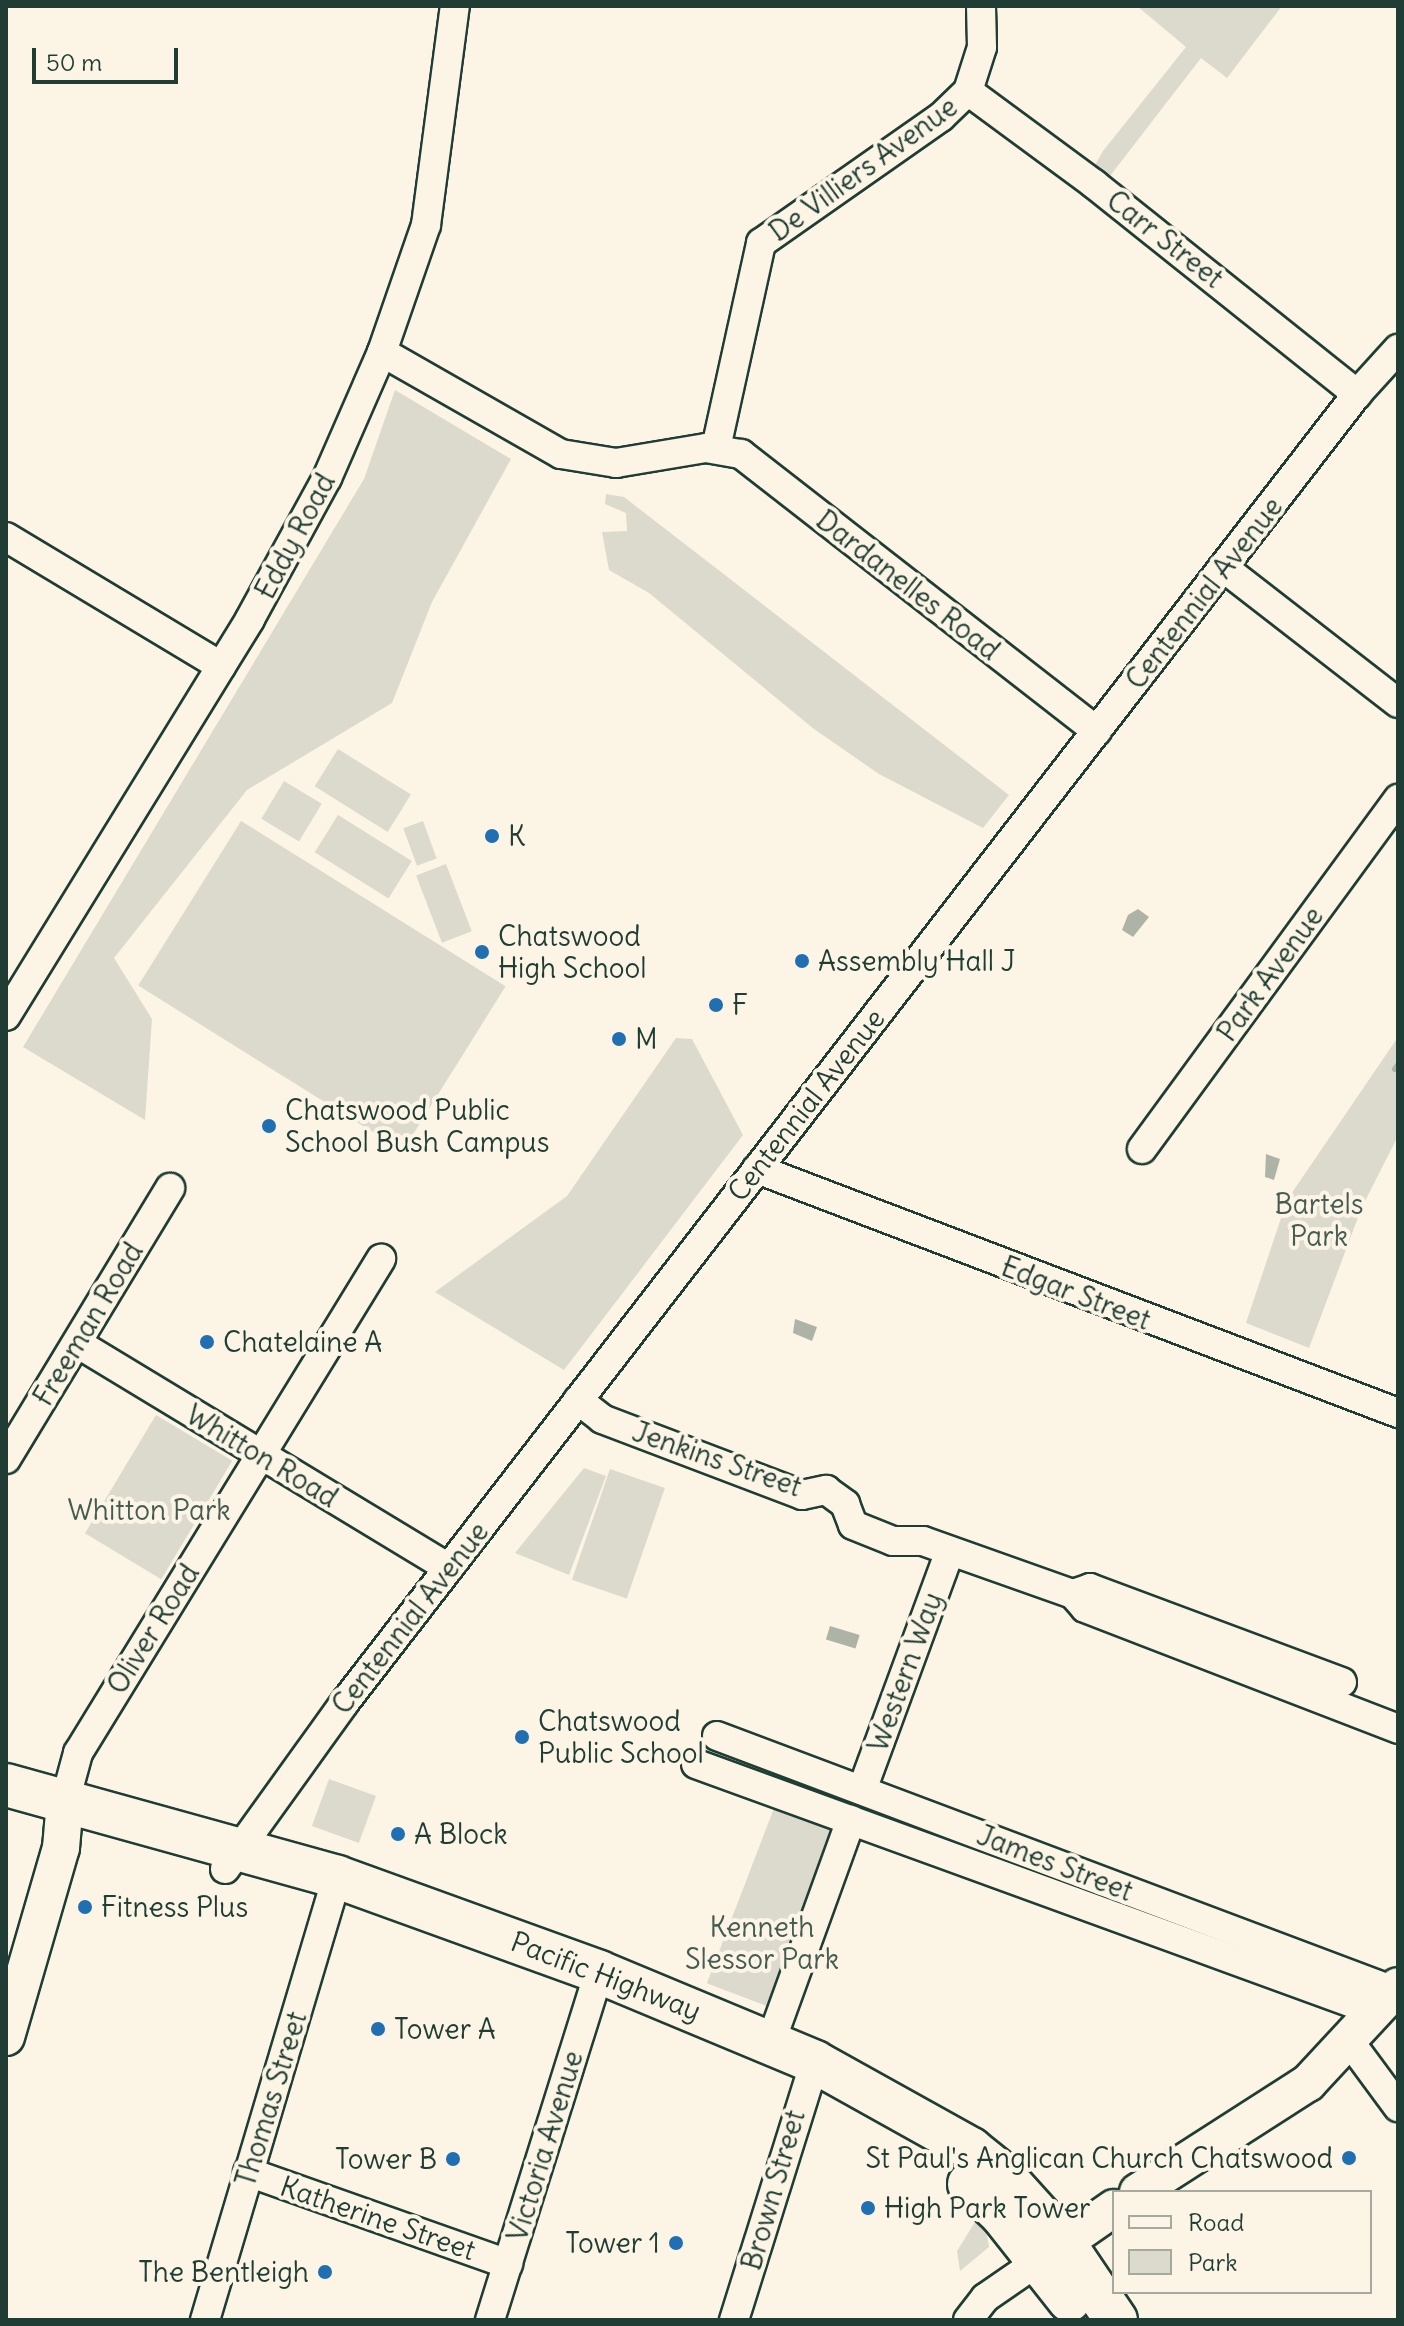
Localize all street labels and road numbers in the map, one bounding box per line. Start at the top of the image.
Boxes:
street label: De Villiers Avenue [763,90,963,248]
street label: Carr Street [1100,183,1230,295]
street label: Eddy Road [248,468,342,604]
street label: Centennial Avenue [1119,490,1289,696]
street label: Dardanelles Road [810,503,1006,667]
street label: Park Avenue [1210,900,1330,1048]
street label: Centennial Avenue [721,1002,891,1208]
street label: Freeman Road [26,1236,150,1412]
street label: Edgar Street [997,1249,1155,1337]
street label: Whitton Road [180,1398,344,1514]
street label: Jenkins Street [628,1414,806,1504]
street label: Centennial Avenue [325,1515,495,1721]
street label: Oliver Road [100,1558,206,1700]
street label: Western Way [861,1588,949,1756]
street label: James Street [972,1818,1138,1908]
street label: Pacific Highway [506,1924,706,2028]
street label: Thomas Street [228,2007,314,2191]
street label: Victoria Avenue [500,2047,590,2245]
street label: Brown Street [734,2106,812,2274]
street label: Katherine Street [276,2169,480,2267]

